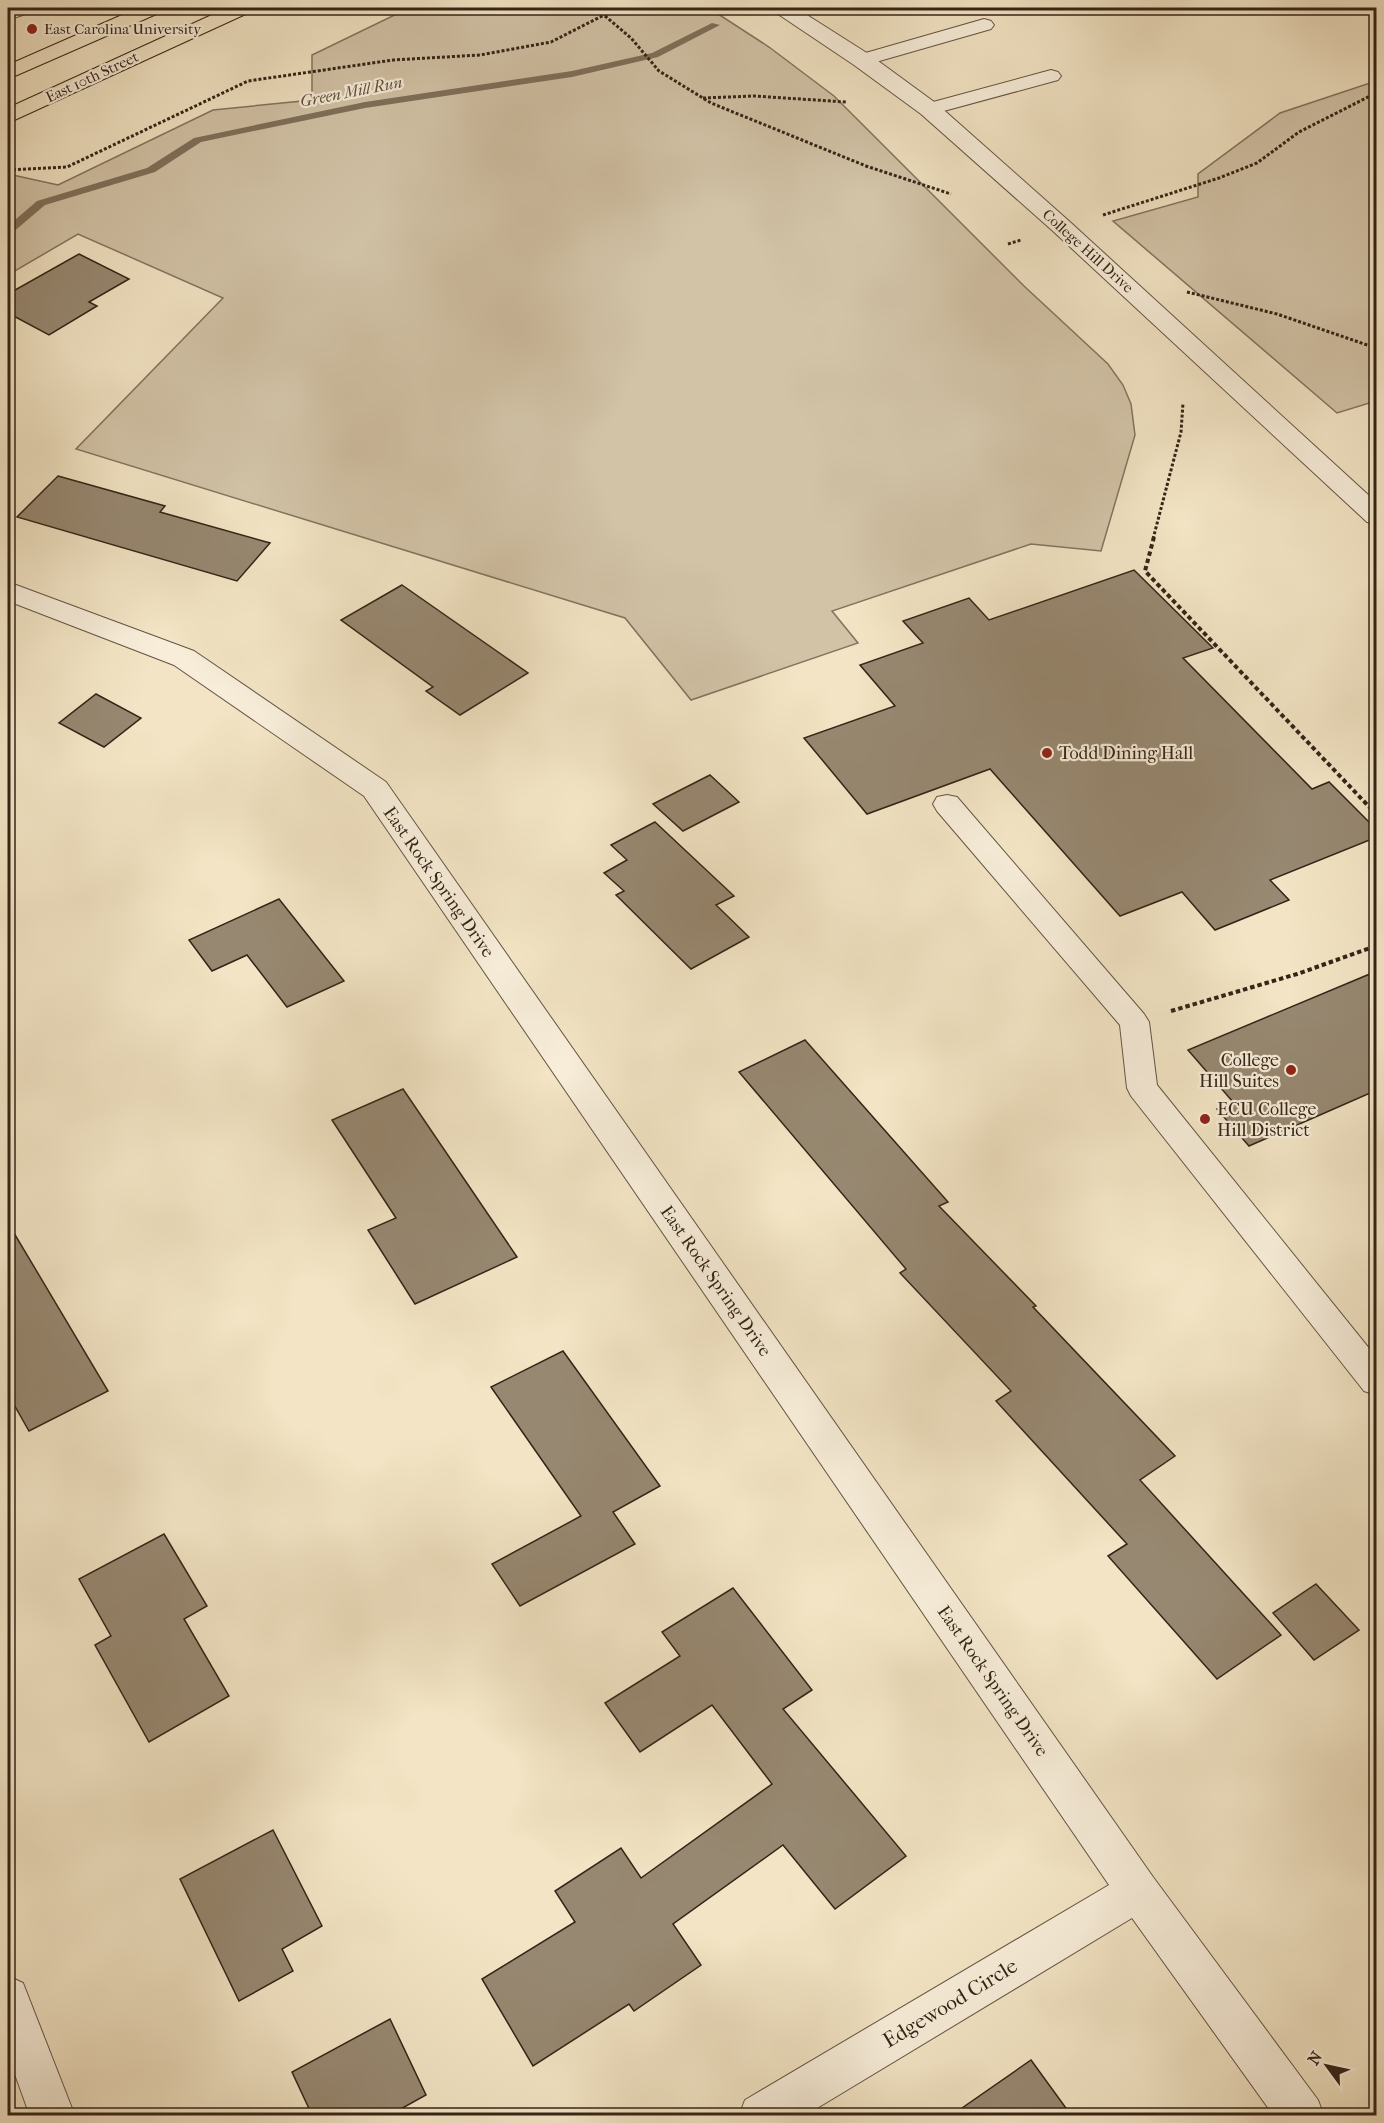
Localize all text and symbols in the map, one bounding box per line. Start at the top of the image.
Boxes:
place label: East Carolina University [44,20,202,38]
marker: East Carolina University [25,22,39,36]
street label: East 10th Street [43,47,142,106]
water label: Green Mill Run [298,72,404,111]
street label: College Hill Drive [1039,205,1138,297]
place label: Todd Dining Hall [1059,743,1193,764]
marker: Todd Dining Hall [1040,746,1054,760]
street label: East Rock Spring Drive [379,803,499,962]
place label: College Hill Suites [1199,1050,1279,1092]
marker: College Hill Suites [1284,1063,1298,1077]
place label: ECU College Hill District [1217,1099,1316,1141]
marker: ECU College Hill District [1198,1112,1212,1126]
street label: East Rock Spring Drive [656,1202,776,1361]
street label: East Rock Spring Drive [933,1602,1053,1761]
street label: Edgewood Circle [879,1953,1021,2053]
north arrow [1297,2036,1357,2096]
text: N [1304,2047,1327,2068]

